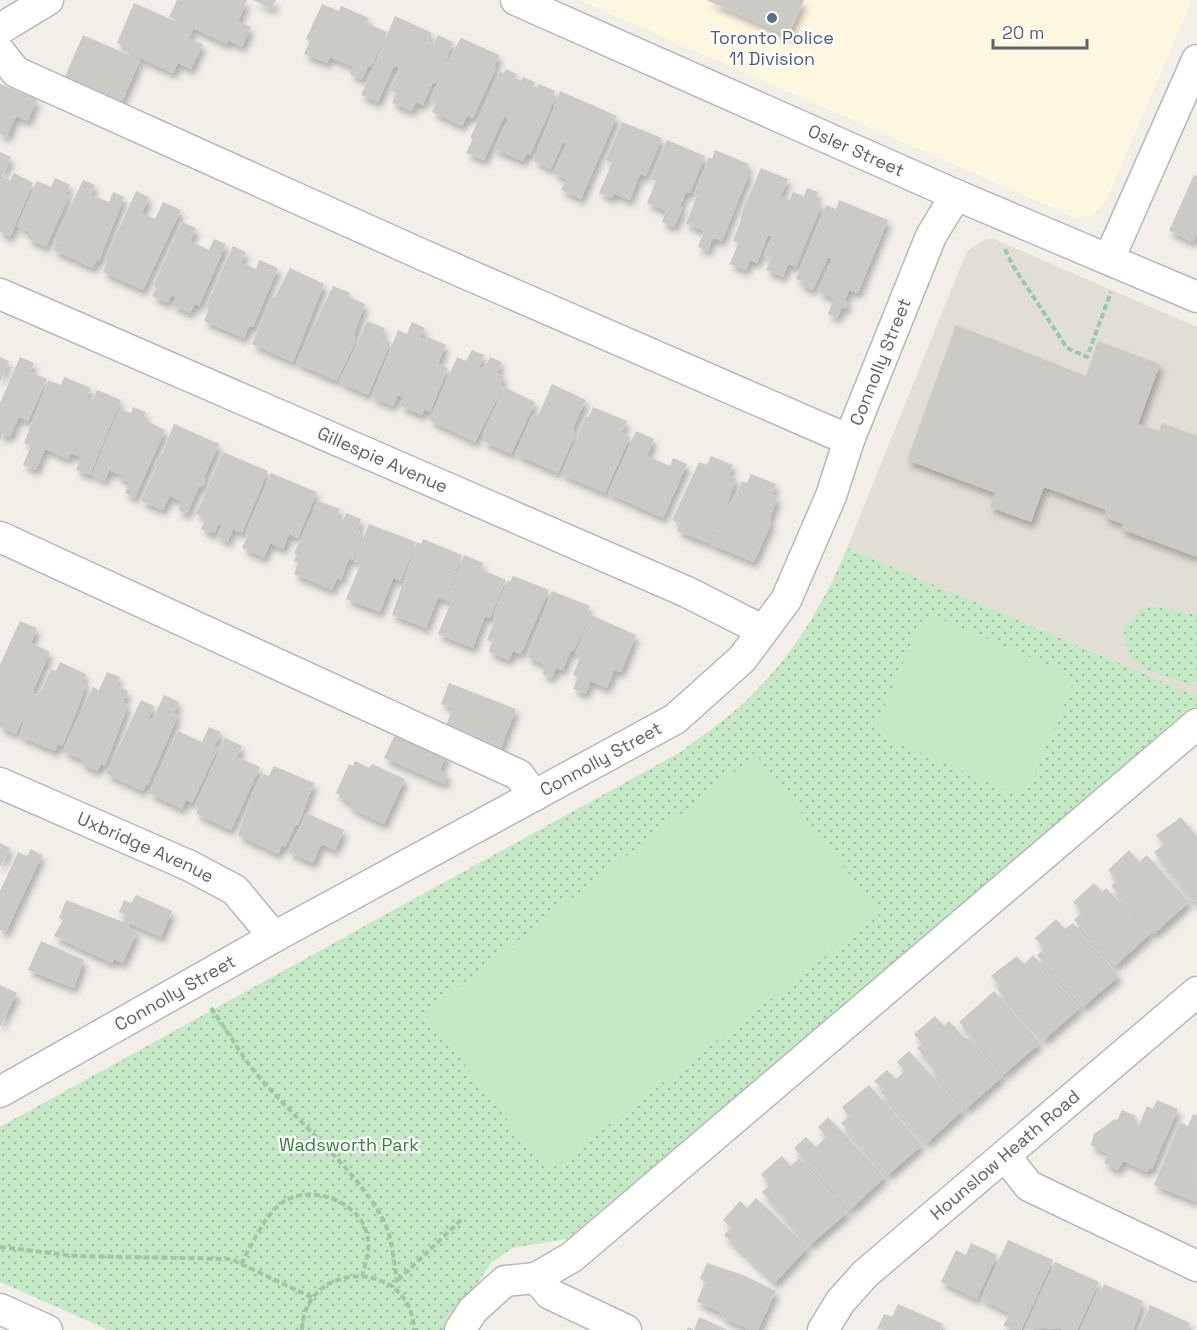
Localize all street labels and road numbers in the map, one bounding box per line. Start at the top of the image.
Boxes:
street label: Osler Street [805,119,908,182]
street label: Connolly Street [844,295,916,429]
street label: Gillespie Avenue [314,421,452,498]
street label: Connolly Street [536,716,666,801]
street label: Uxbridge Avenue [74,806,218,888]
street label: Connolly Street [110,949,239,1036]
street label: Hounslow Heath Road [925,1085,1084,1225]

